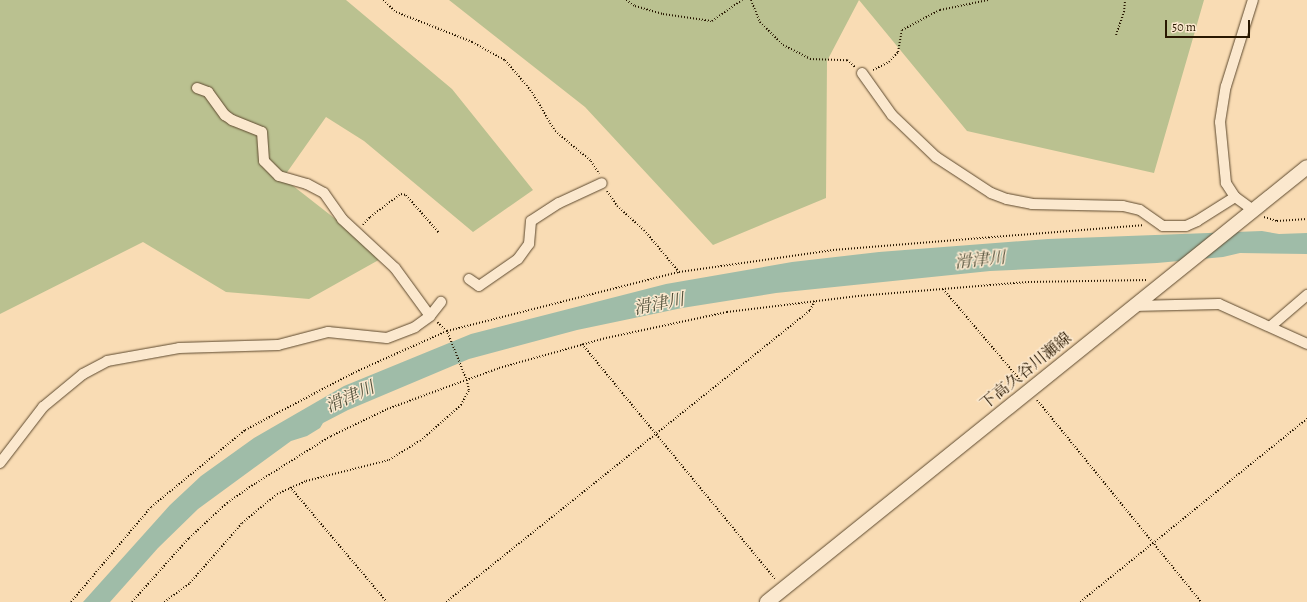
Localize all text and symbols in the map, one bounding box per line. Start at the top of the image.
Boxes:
scale bar [1167,12,1252,38]
text: 50 m [1172,19,1196,35]
water label: 滑津川 [954,247,1006,273]
water label: 滑津川 [632,289,686,319]
street label: 下高久谷川瀬線 [976,328,1076,414]
water label: 滑津川 [323,377,377,417]

